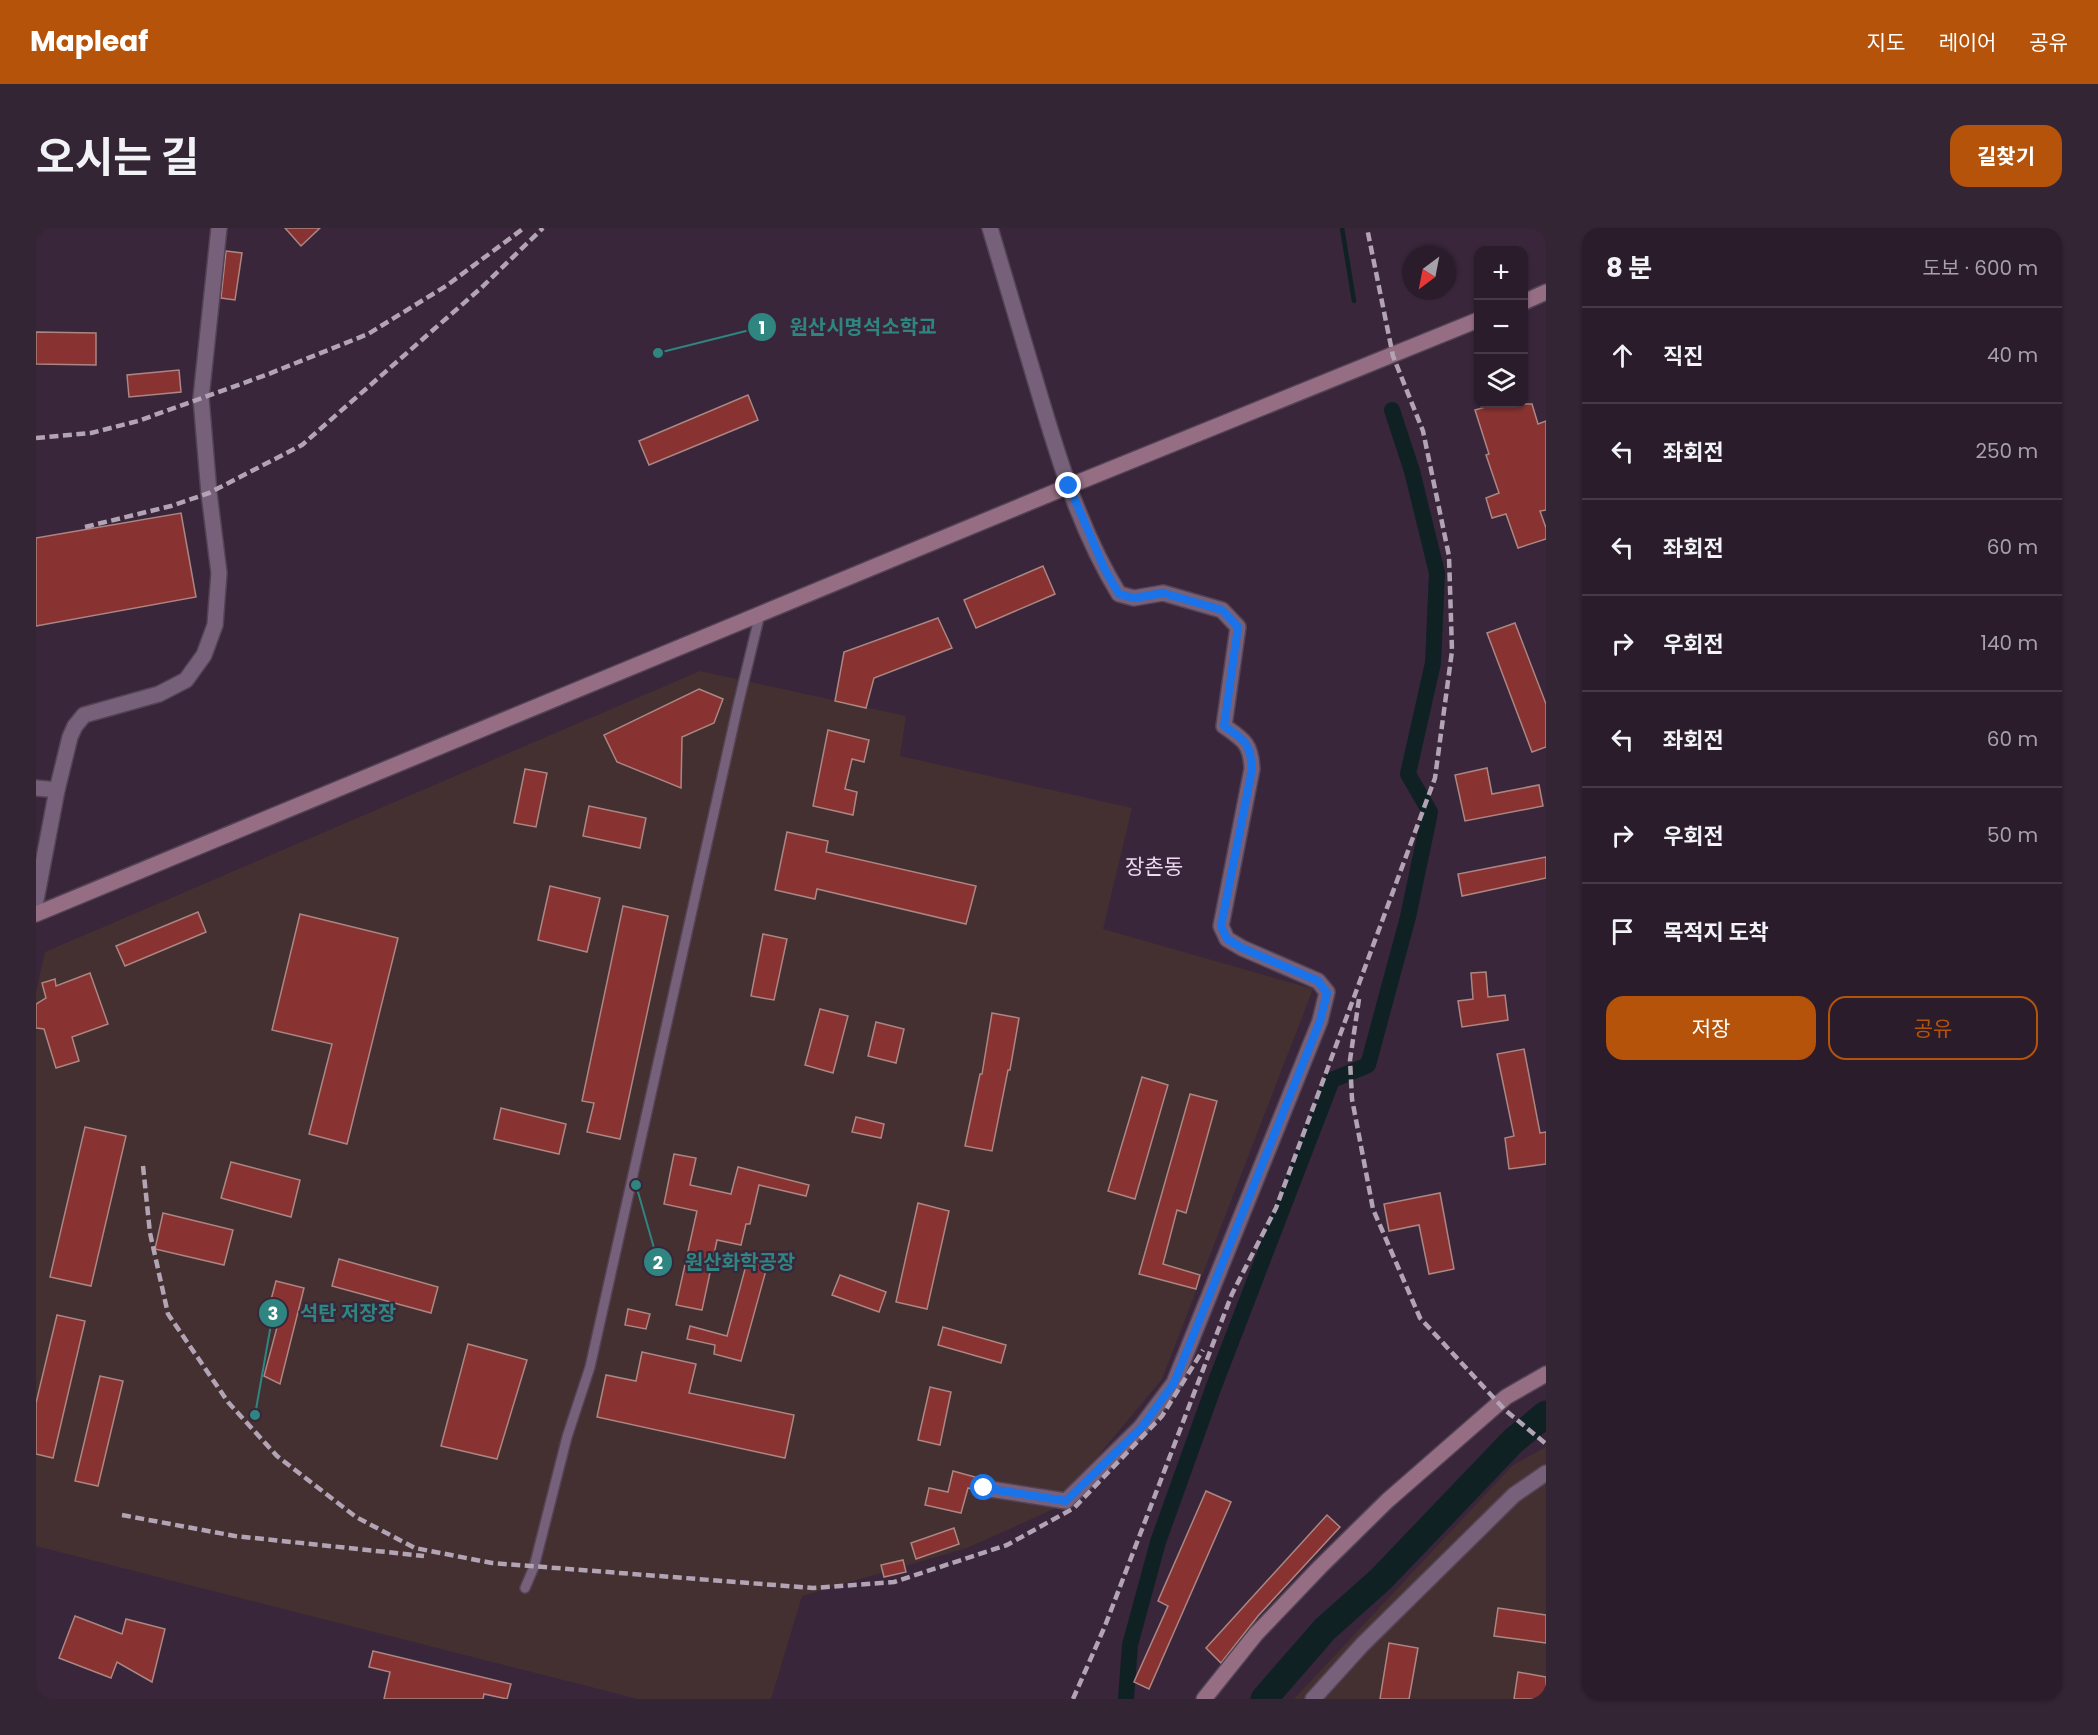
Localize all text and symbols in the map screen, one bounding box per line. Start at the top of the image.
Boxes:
text: Mapleaf [30,22,148,61]
text: 지도 [1867,28,1905,57]
text: 레이어 [1938,28,1996,57]
text: 공유 [2029,28,2068,57]
button: 길찾기 [1950,125,2062,187]
text: 오시는 길 [36,128,199,187]
north arrow [1402,246,1456,300]
map controls [1474,246,1528,408]
button: + [1474,246,1528,300]
text: 8 분 [1606,250,1652,286]
text: 도보 · 600 m [1923,254,2038,282]
button: − [1474,300,1528,354]
callout: 원산시명석소학교 [747,308,949,346]
text: 원산시명석소학교 [789,313,937,341]
text: 1 [759,315,765,340]
icon: ahead [1606,339,1639,372]
text: 직진 [1663,341,1703,372]
text: 40 m [1987,341,2038,369]
button: layers [1474,354,1528,408]
icon: left [1606,435,1639,468]
text: 좌회전 [1663,437,1724,468]
text: 250 m [1975,437,2038,465]
route end [1055,472,1081,498]
icon: left [1606,531,1639,564]
text: 좌회전 [1663,533,1724,564]
text: 60 m [1987,533,2038,561]
icon: right [1606,627,1639,660]
text: 우회전 [1663,629,1724,660]
text: 140 m [1981,629,2038,657]
icon: left [1606,723,1639,756]
text: 좌회전 [1663,725,1724,756]
text: 60 m [1987,725,2038,753]
icon: right [1606,819,1639,852]
text: 우회전 [1663,821,1724,852]
text: 50 m [1987,821,2038,849]
district label: 장촌동 [1125,852,1183,881]
icon: arrive [1606,915,1639,948]
text: 목적지 도착 [1663,917,1769,948]
button: 저장 [1606,996,1816,1060]
button: 공유 [1828,996,2038,1060]
callout: 원산화학공장 [643,1243,808,1281]
text: 원산화학공장 [685,1248,795,1276]
text: 2 [653,1250,663,1275]
callout: 석탄 저장장 [258,1294,408,1332]
text: 석탄 저장장 [300,1299,396,1327]
text: 3 [268,1301,278,1326]
route start [970,1474,996,1500]

